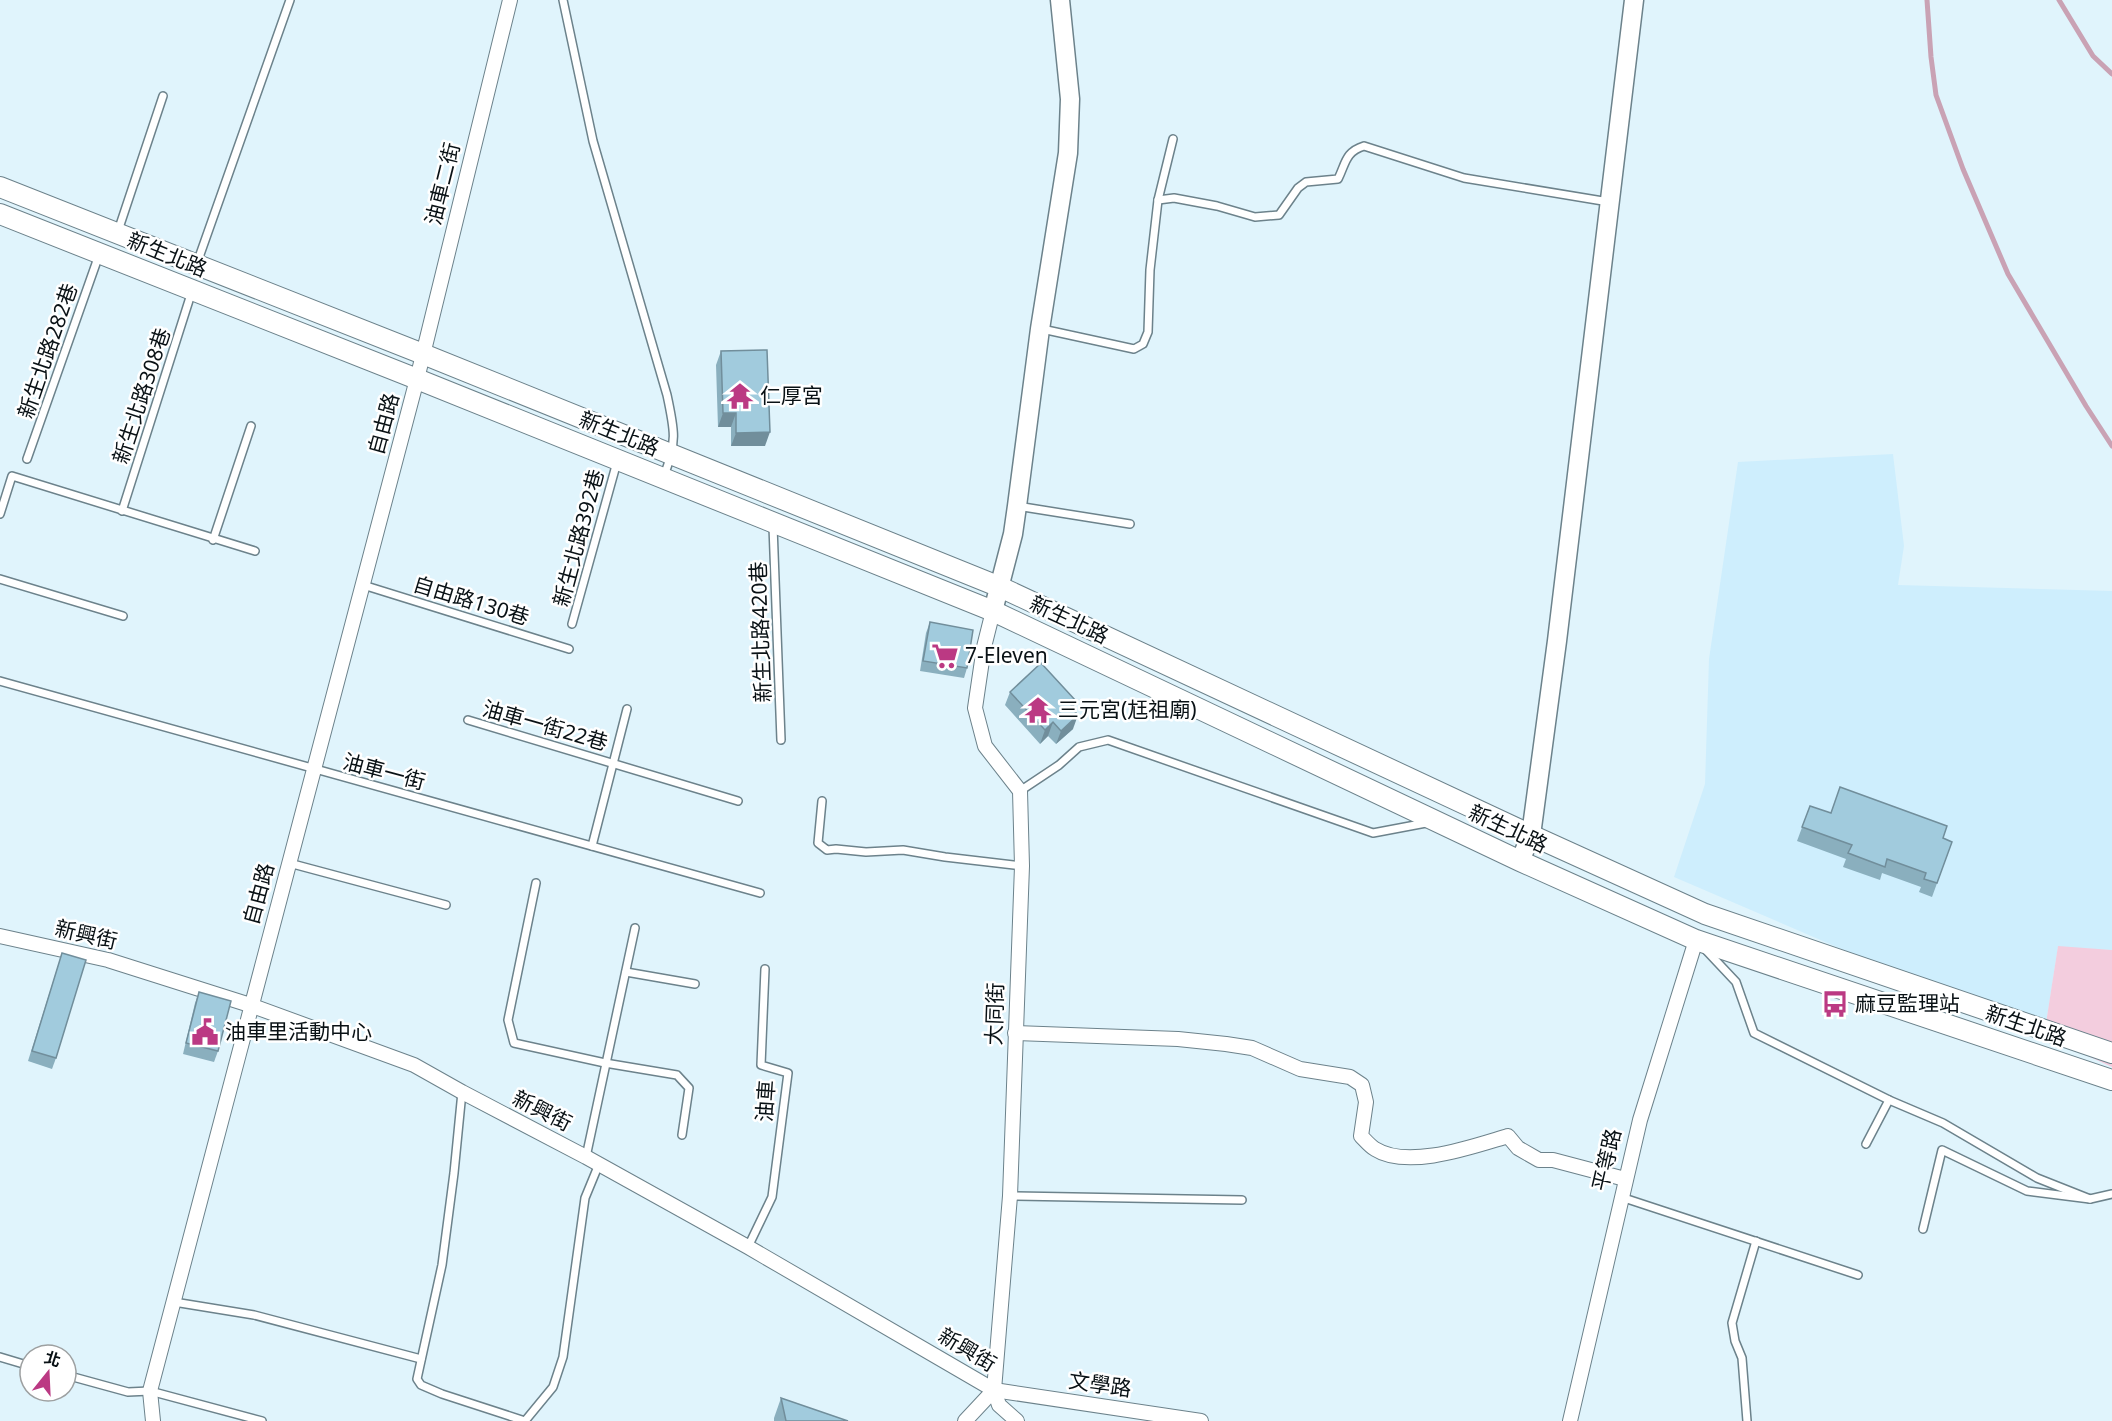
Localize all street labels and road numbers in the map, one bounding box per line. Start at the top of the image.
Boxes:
street label: 油車二街 [418,140,466,228]
street label: 新生北路 [123,225,212,283]
street label: 新生北路282巷 [11,279,83,422]
street label: 新生北路308巷 [106,324,176,467]
street label: 自由路 [361,390,405,458]
street label: 新生北路 [575,404,664,462]
street label: 新生北路392巷 [546,466,610,609]
street label: 新生北路420巷 [744,561,776,703]
street label: 自由路130巷 [410,569,533,631]
street label: 新生北路 [1025,589,1113,650]
street label: 油車一街22巷 [479,694,611,756]
street label: 油車一街 [340,747,428,795]
street label: 新生北路 [1464,798,1552,859]
street label: 自由路 [236,860,280,928]
street label: 新興街 [52,913,120,955]
street label: 大同街 [979,982,1009,1046]
street label: 新生北路 [1982,998,2071,1052]
street label: 油車 [750,1079,780,1123]
street label: 新興街 [508,1083,577,1137]
street label: 平等路 [1585,1126,1627,1194]
street label: 新興街 [933,1321,1002,1377]
street label: 文學路 [1067,1366,1133,1402]

